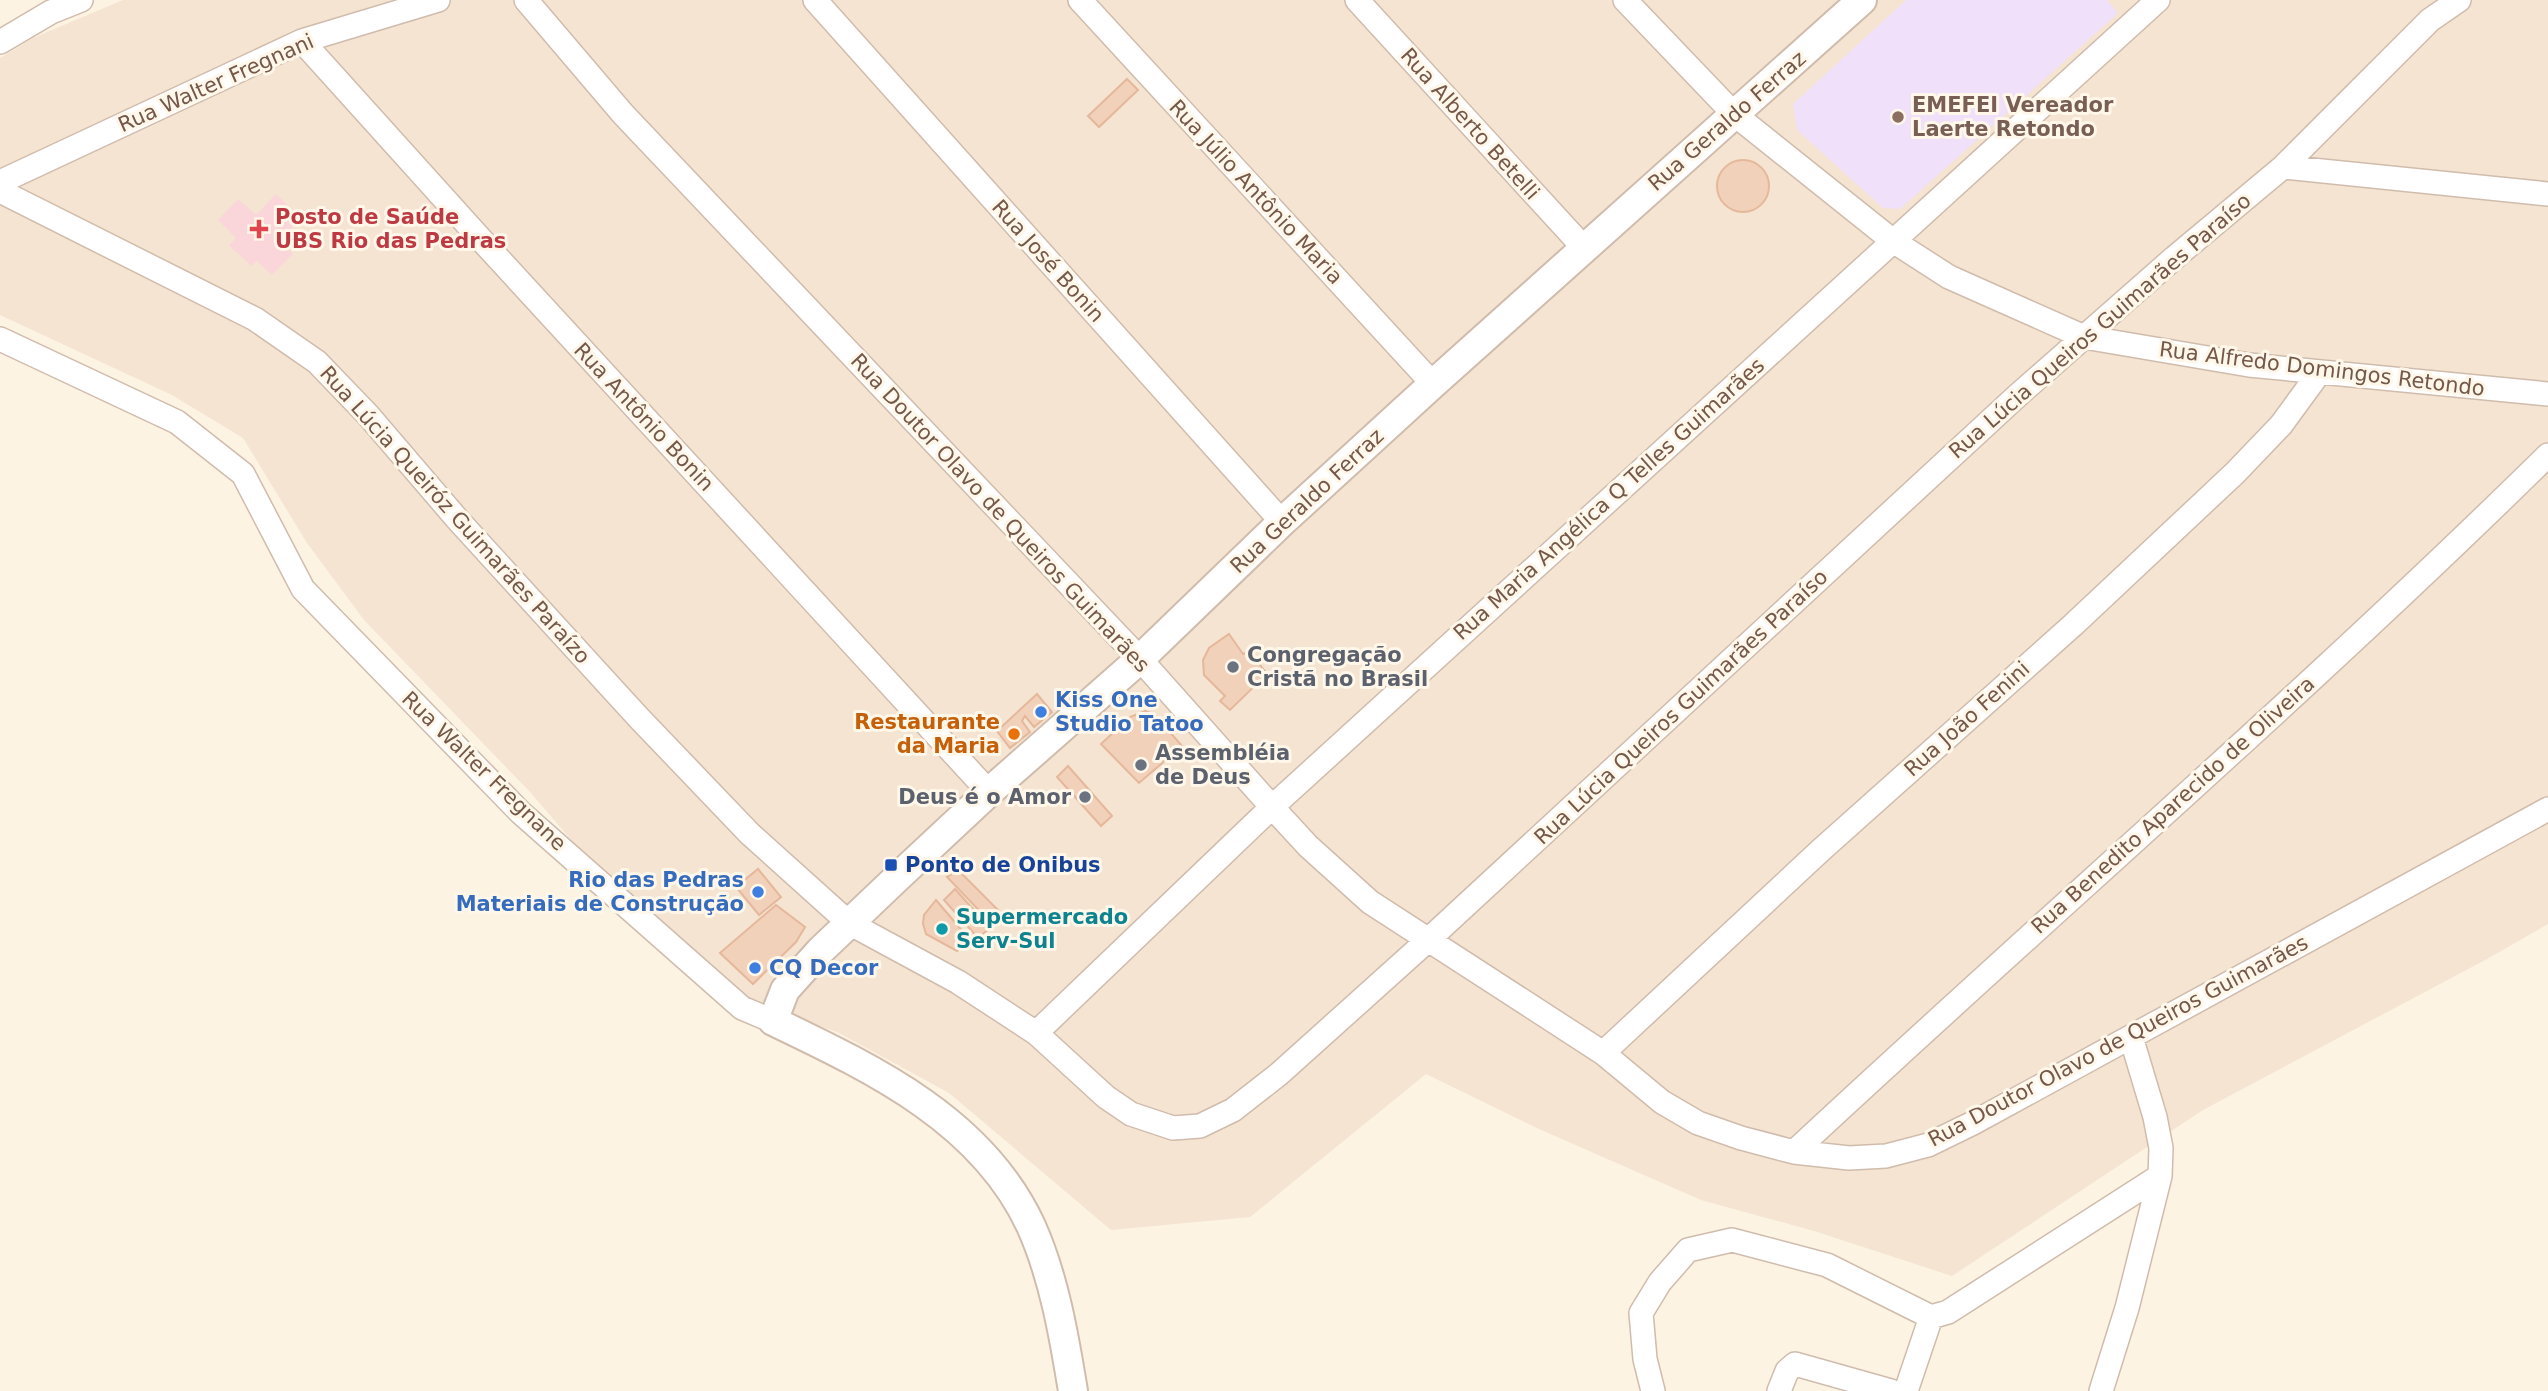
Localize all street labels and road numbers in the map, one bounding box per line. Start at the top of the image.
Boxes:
street label: Rua Walter Fregnani [115,29,317,137]
street label: Rua Alberto Betelli [1396,43,1544,205]
street label: Rua Geraldo Ferraz [1643,46,1811,196]
street label: Rua Júlio Antônio Maria [1164,95,1348,289]
street label: Rua Lúcia Queiros Guimarães Paraíso [1944,188,2256,464]
street label: Rua José Bonin [987,195,1109,327]
street label: Rua Alfredo Domingos Retondo [2158,337,2486,401]
street label: Rua Antônio Bonin [569,338,719,496]
street label: Rua Doutor Olavo de Queiros Guimarães [846,349,1154,677]
street label: Rua Maria Angélica Q Telles Guimarães [1449,353,1769,645]
street label: Rua Lúcia Queiróz Guimarães Paraízo [315,361,595,669]
street label: Rua Geraldo Ferraz [1225,424,1389,578]
street label: Rua Lúcia Queiros Guimarães Paraíso [1530,565,1832,849]
street label: Rua João Fenini [1899,657,2035,781]
street label: Rua Benedito Aparecido de Oliveira [2026,671,2320,939]
street label: Rua Walter Fregnane [397,686,571,856]
street label: Rua Doutor Olavo de Queiros Guimarães [1924,930,2312,1152]

